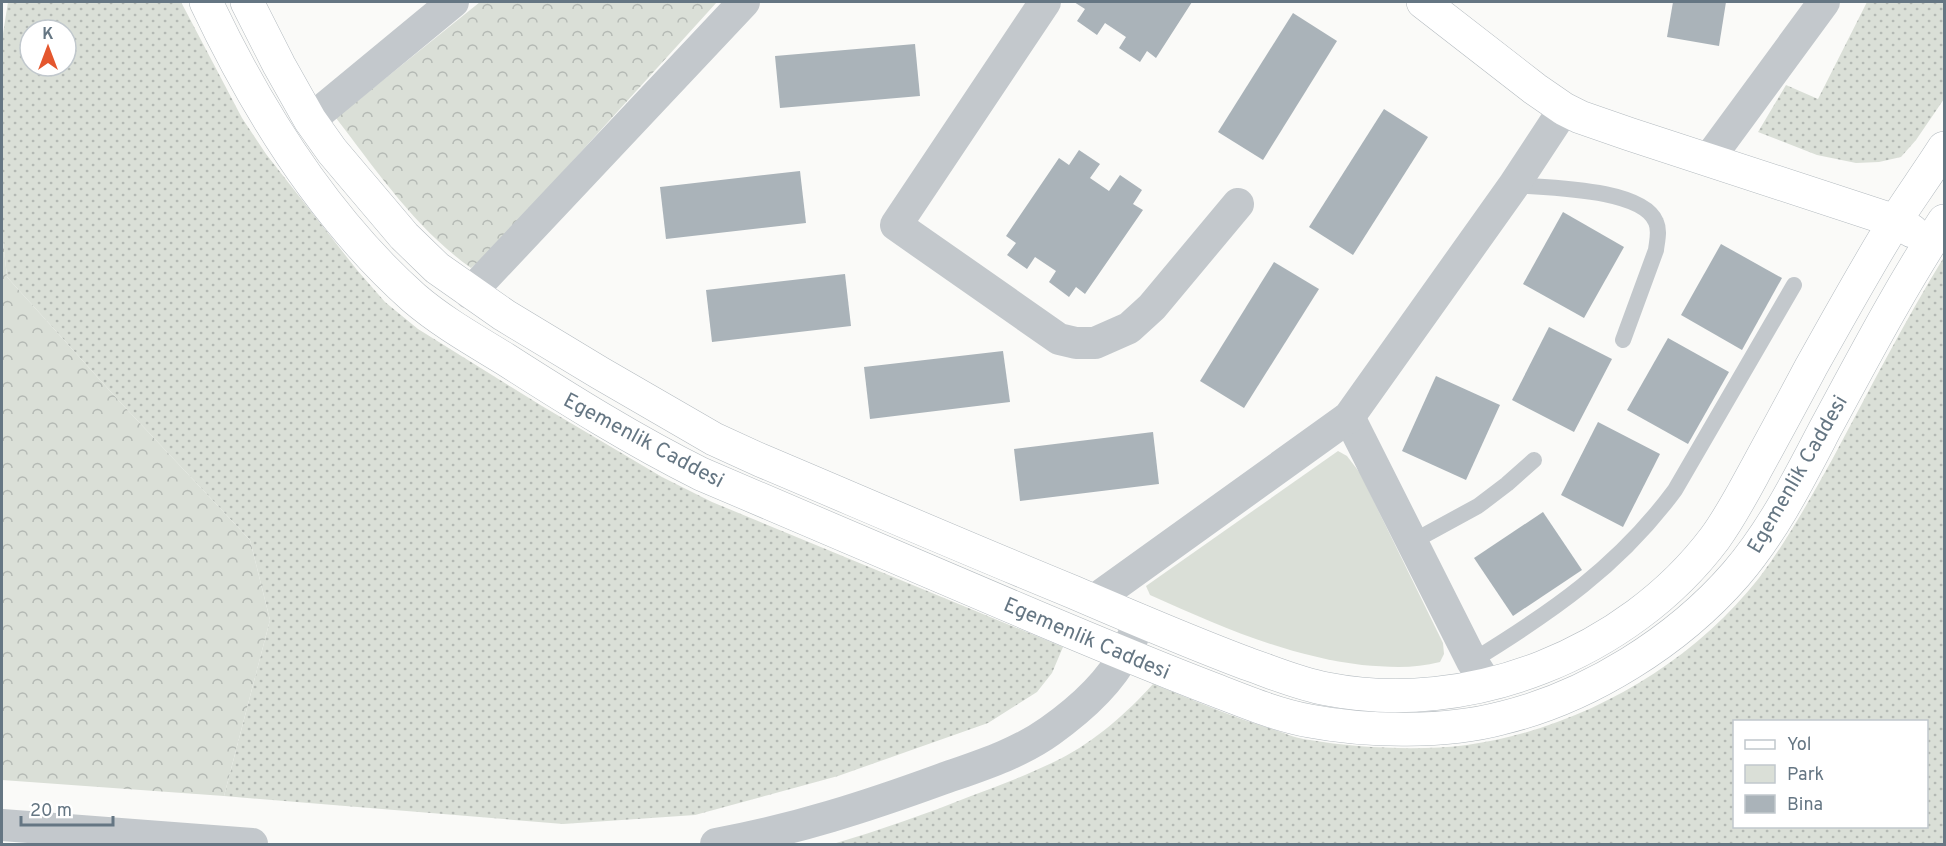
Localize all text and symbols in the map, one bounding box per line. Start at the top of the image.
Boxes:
north arrow [18,18,78,78]
text: K [42,25,54,45]
street label: Egemenlik Caddesi [558,388,728,495]
street label: Egemenlik Caddesi [1742,391,1855,559]
street label: Egemenlik Caddesi [999,592,1174,687]
legend [1733,720,1928,828]
text: Yol [1787,734,1812,757]
text: Park [1787,764,1824,787]
scale bar [21,789,112,827]
text: Bina [1787,794,1823,817]
text: 20 m [30,800,72,823]

